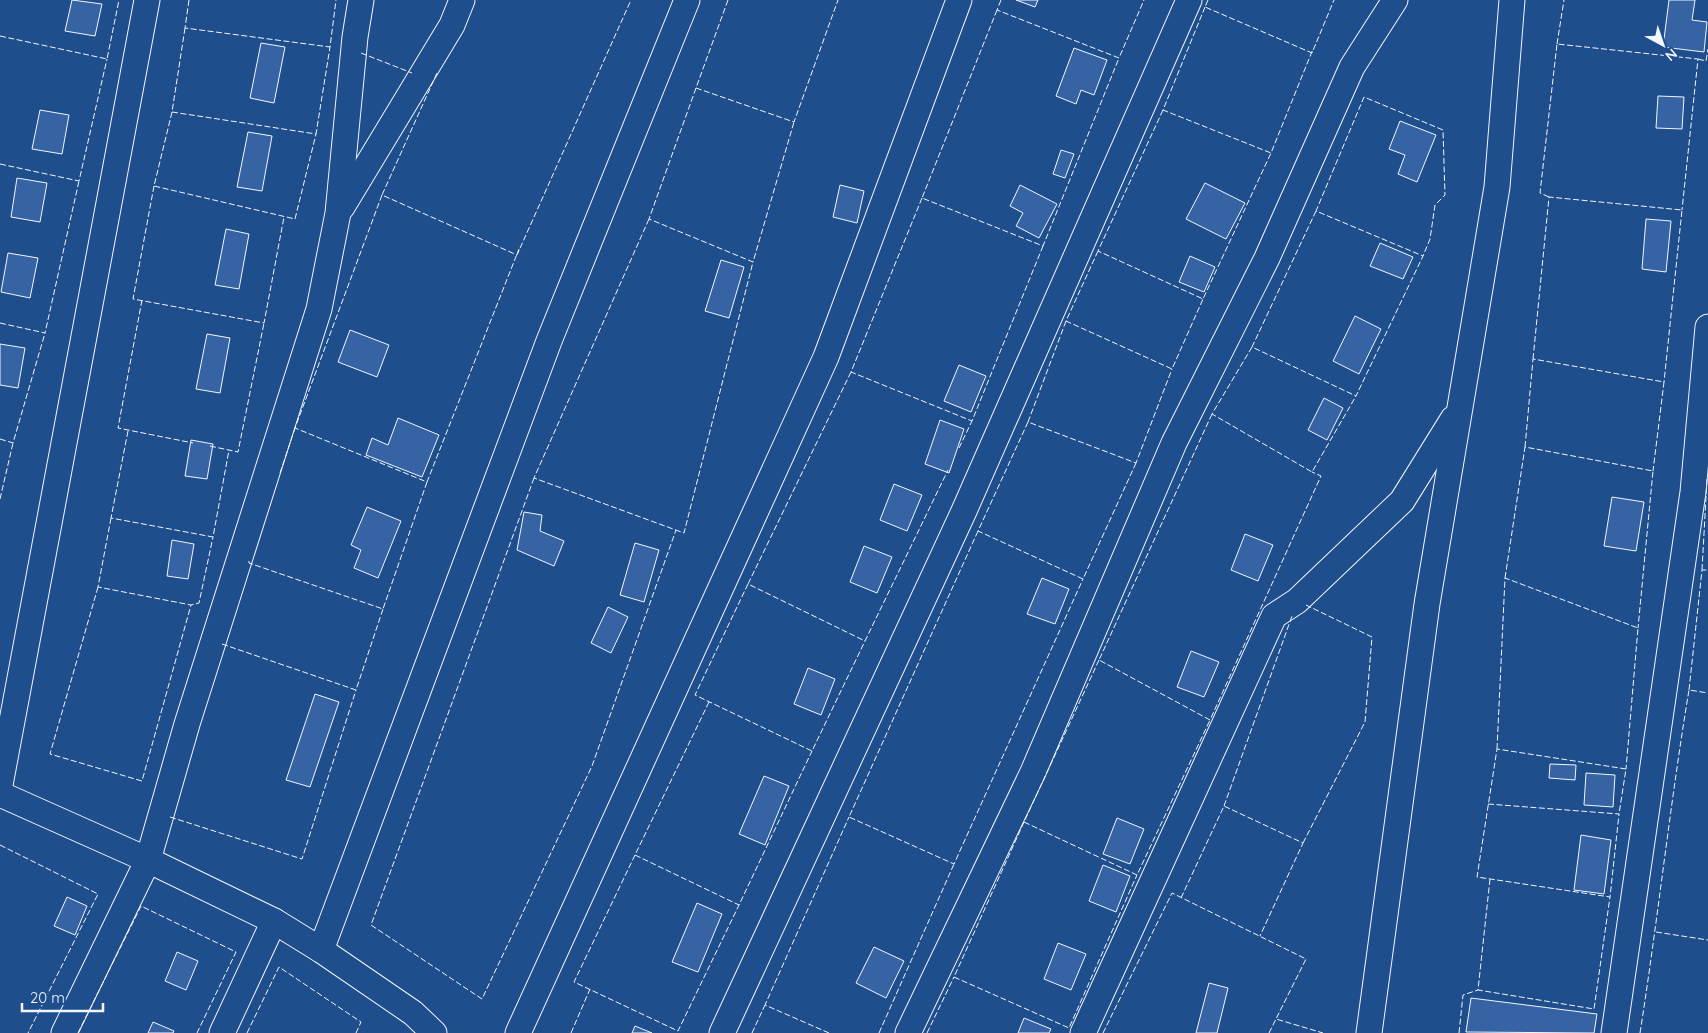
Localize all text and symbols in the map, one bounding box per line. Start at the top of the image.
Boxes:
north arrow [1638,20,1688,70]
text: N [1662,45,1681,65]
scale bar [22,980,104,1012]
text: 20 m [30,988,65,1007]

